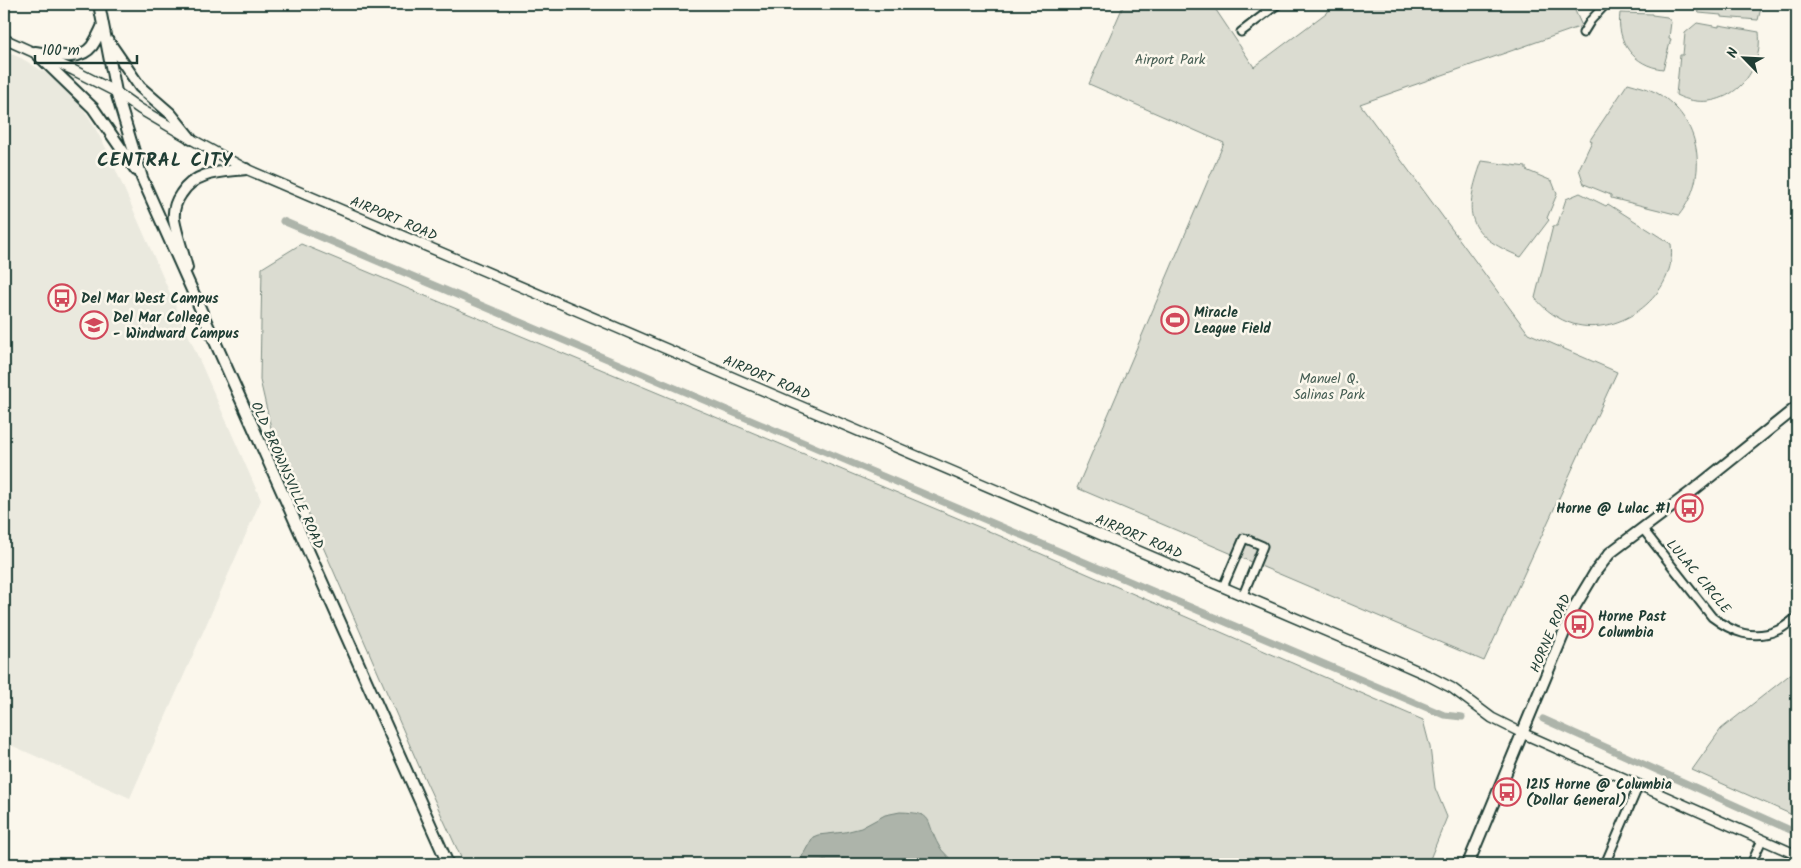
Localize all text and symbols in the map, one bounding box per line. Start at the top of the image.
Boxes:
scale bar [35,32,138,64]
north arrow [1718,32,1768,82]
text: 100 m [42,39,80,63]
text: N [1721,44,1745,62]
park label: Airport Park [1135,49,1206,71]
district label: CENTRAL CITY [97,146,233,176]
street label: AIRPORT ROAD [347,191,441,247]
bus stop icon: Del Mar West Campus [47,283,77,313]
place label: Del Mar West Campus [81,288,219,310]
place label: Miracle League Field [1194,302,1271,340]
sports icon: Miracle League Field [1160,305,1190,335]
place label: Del Mar College - Windward Campus [113,307,239,345]
school or university icon: Del Mar College - Windward Campus [79,310,109,340]
street label: AIRPORT ROAD [720,350,814,406]
park label: Manuel Q. Salinas Park [1293,368,1365,406]
street label: OLD BROWNSVILLE ROAD [245,398,330,553]
bus stop icon: Horne @ Lulac #1 [1674,493,1704,523]
place label: Horne @ Lulac #1 [1556,498,1671,520]
street label: AIRPORT ROAD [1092,509,1186,565]
street label: LULAC CIRCLE [1660,535,1737,619]
street label: HORNE ROAD [1524,591,1577,676]
place label: Horne Past Columbia [1598,606,1667,644]
bus stop icon: Horne Past Columbia [1564,609,1594,639]
place label: 1215 Horne @ Columbia (Dollar General) [1526,774,1672,812]
bus stop icon: 1215 Horne @ Columbia (Dollar General) [1492,777,1522,807]

